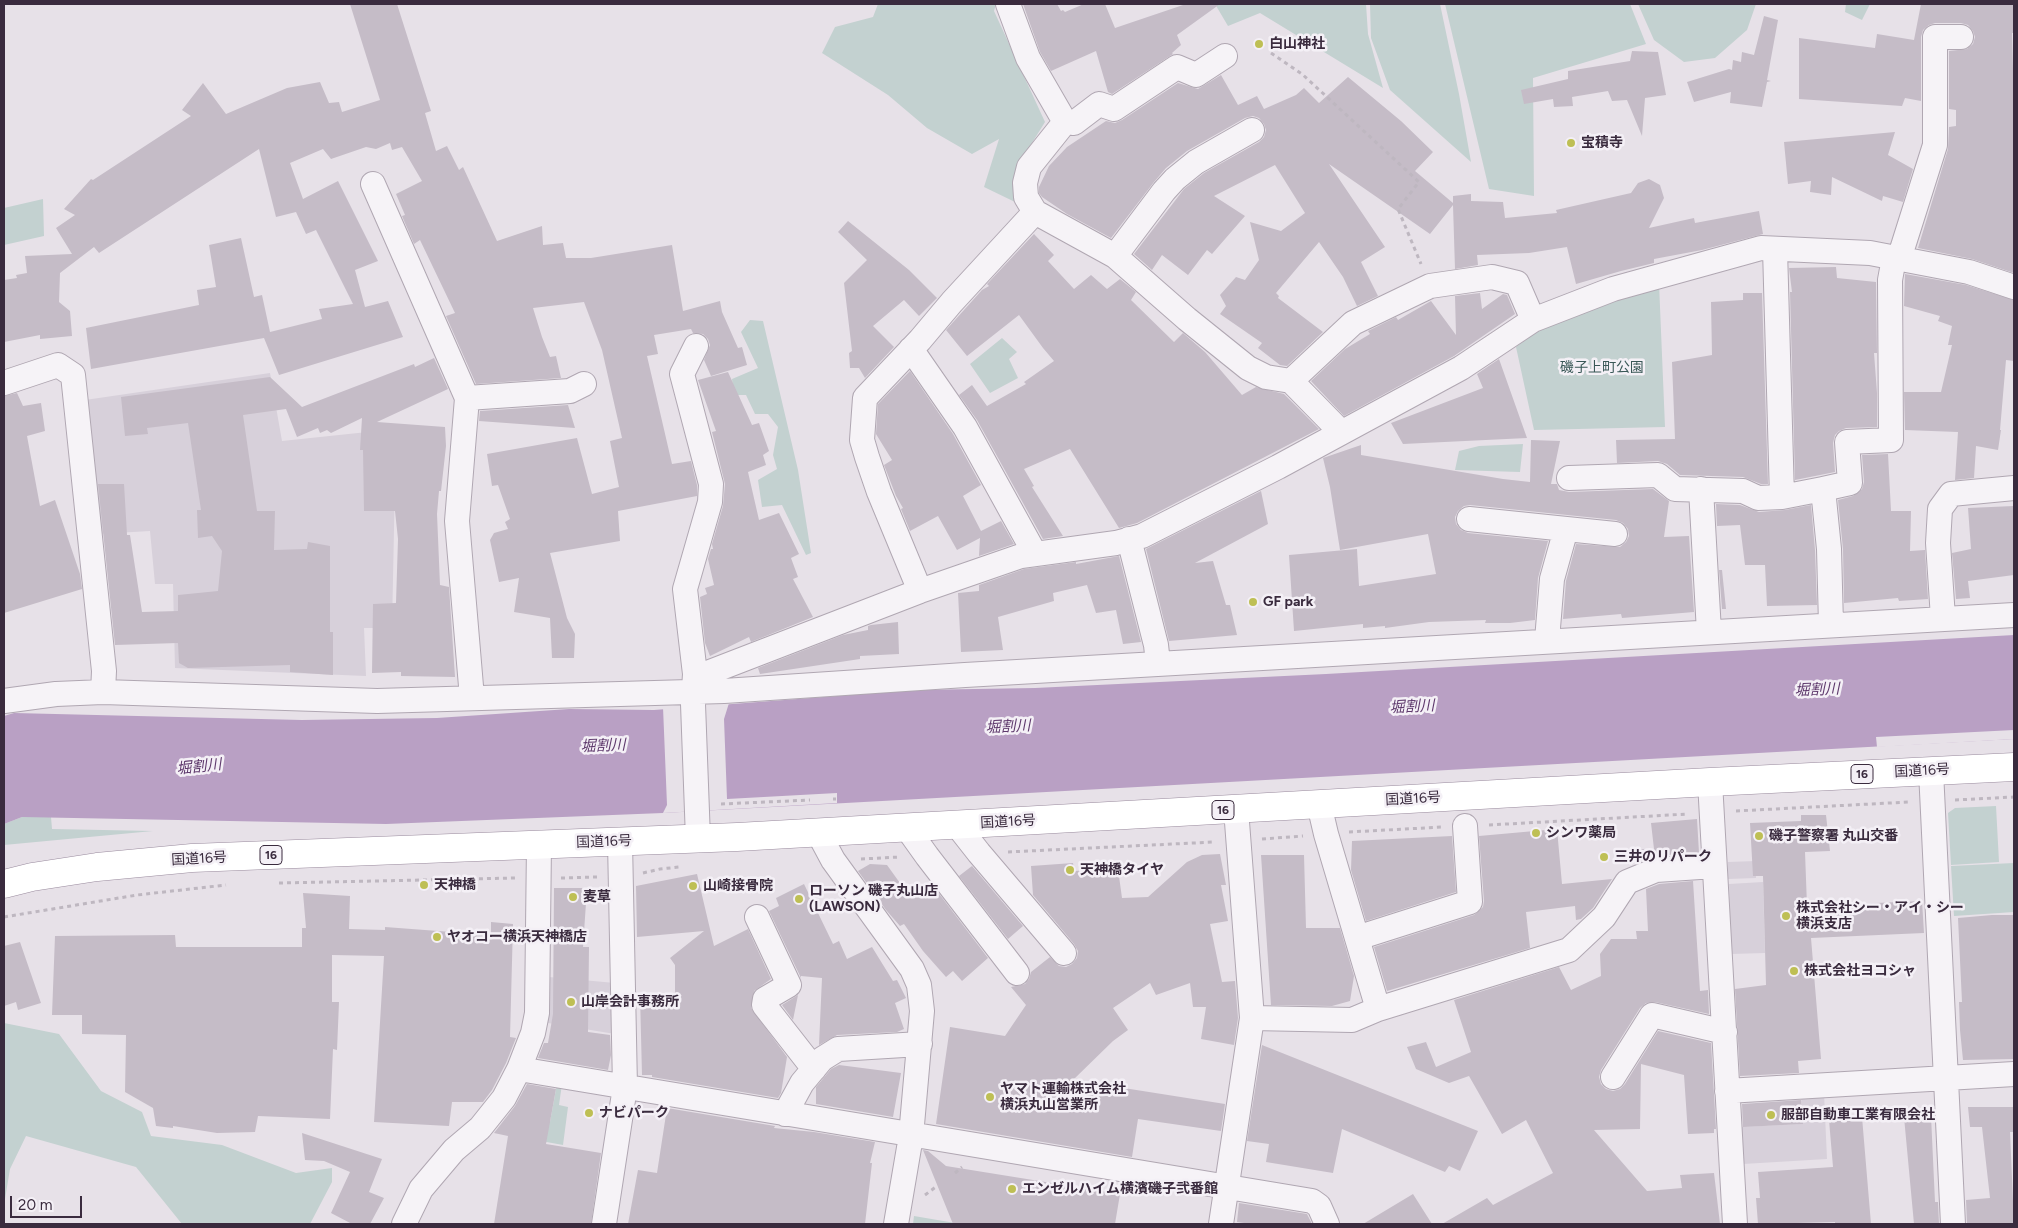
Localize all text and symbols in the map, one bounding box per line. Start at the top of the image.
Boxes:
place label: 白山神社 [1269,36,1325,52]
marker: 白山神社 [1253,38,1265,50]
place label: 宝積寺 [1581,135,1623,151]
marker: 宝積寺 [1565,137,1577,149]
park label: 磯子上町公園 [1560,360,1644,376]
place label: GF park [1263,594,1313,610]
marker: GF park [1247,596,1259,608]
water label: 堀割川 [1794,680,1840,700]
water label: 堀割川 [1389,697,1435,717]
water label: 堀割川 [985,717,1031,737]
water label: 堀割川 [580,736,626,756]
water label: 堀割川 [176,756,222,778]
street label: 国道16号 [1894,761,1950,781]
road number: 16 [1851,764,1873,784]
street label: 国道16号 [1385,789,1441,809]
road number: 16 [1212,800,1234,820]
street label: 国道16号 [980,812,1036,832]
place label: シンワ薬局 [1546,825,1616,841]
marker: シンワ薬局 [1530,827,1542,839]
place label: 磯子警察署 丸山交番 [1769,828,1898,844]
marker: 磯子警察署 丸山交番 [1753,830,1765,842]
street label: 国道16号 [576,833,632,851]
road number: 16 [260,846,282,864]
street label: 国道16号 [171,849,227,869]
place label: 三井のリパーク [1614,849,1712,865]
marker: 三井のリパーク [1598,851,1610,863]
place label: 天神橋タイヤ [1080,862,1164,878]
marker: 天神橋タイヤ [1064,864,1076,876]
place label: 天神橋 [434,877,476,893]
place label: 山崎接骨院 [703,878,773,894]
marker: 天神橋 [418,879,430,891]
marker: 山崎接骨院 [687,880,699,892]
place label: ローソン 磯子丸山店 (LAWSON) [809,883,938,916]
place label: 麦草 [583,889,611,905]
marker: 麦草 [567,891,579,903]
marker: ローソン 磯子丸山店 (LAWSON) [793,893,805,905]
place label: 株式会社シー・アイ・シー 横浜支店 [1796,900,1964,932]
marker: 株式会社シー・アイ・シー 横浜支店 [1780,910,1792,922]
place label: ヤオコー横浜天神橋店 [447,929,587,945]
marker: ヤオコー横浜天神橋店 [431,931,443,943]
place label: 株式会社ヨコシャ [1804,963,1916,979]
marker: 株式会社ヨコシャ [1788,965,1800,977]
place label: 山岸会計事務所 [581,994,679,1010]
marker: 山岸会計事務所 [565,996,577,1008]
place label: ヤマト運輸株式会社 横浜丸山営業所 [1000,1081,1126,1114]
marker: ヤマト運輸株式会社 横浜丸山営業所 [984,1091,996,1103]
place label: ナビパーク [599,1105,669,1121]
marker: ナビパーク [583,1107,595,1119]
place label: 服部自動車工業有限会社 [1781,1107,1935,1123]
marker: 服部自動車工業有限会社 [1765,1109,1777,1121]
place label: エンゼルハイム横濱磯子弐番館 [1022,1181,1218,1197]
marker: エンゼルハイム横濱磯子弐番館 [1006,1183,1018,1195]
scale bar [12,1186,85,1218]
text: 20 m [18,1196,52,1214]

